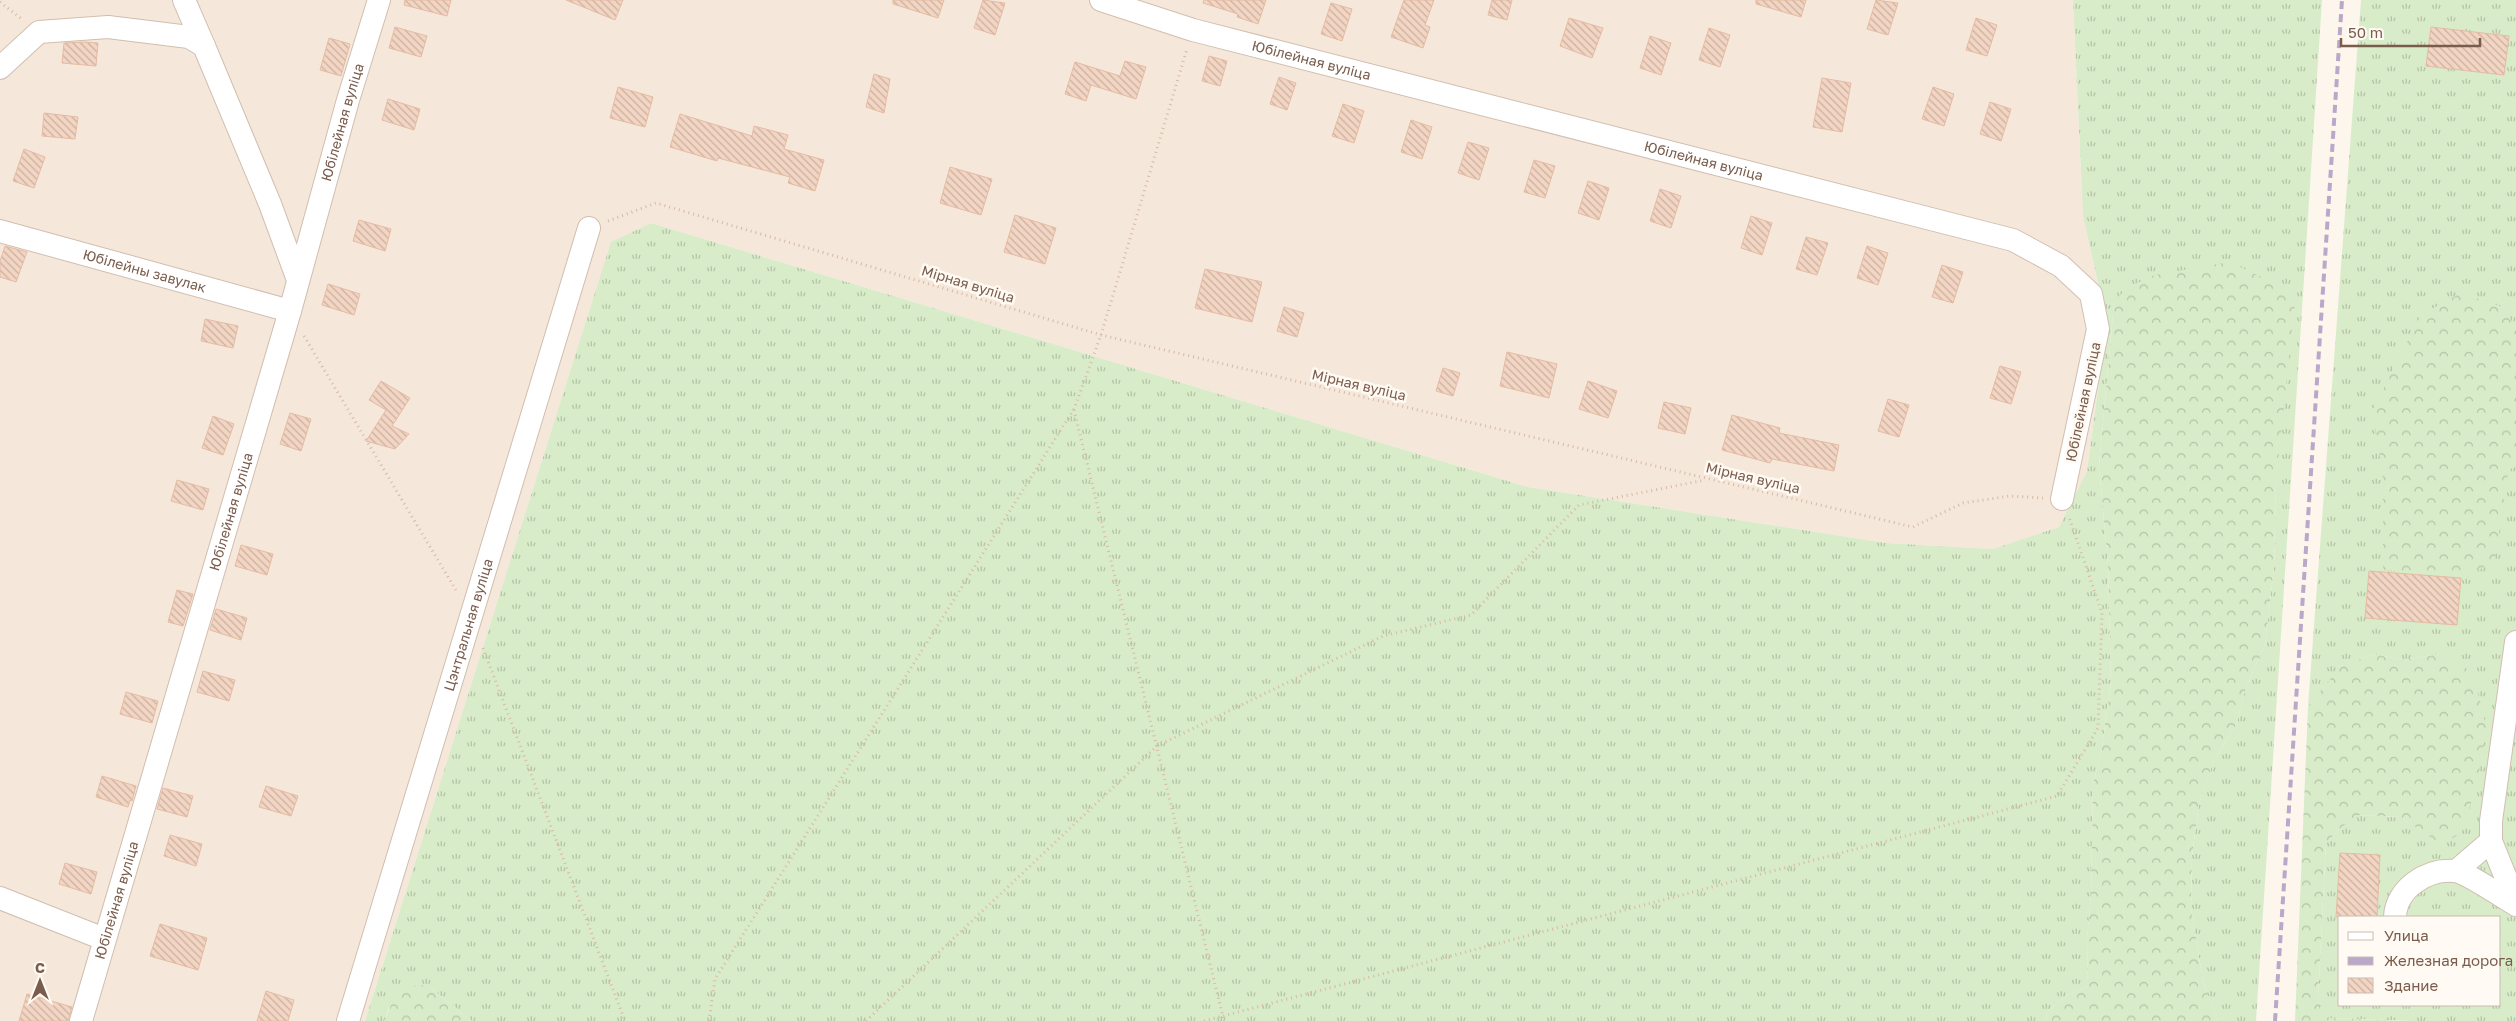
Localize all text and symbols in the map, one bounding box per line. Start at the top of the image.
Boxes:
scale bar [2341,15,2480,47]
text: 50 m [2348,23,2383,41]
street label: Юбілейная вуліца [1250,36,1373,83]
street label: Юбілейная вуліца [317,61,367,183]
street label: Юбілейная вуліца [1643,137,1765,184]
street label: Юбілейны завулак [81,245,208,296]
street label: Мірная вуліца [920,261,1017,306]
street label: Юбілейная вуліца [2062,340,2104,463]
street label: Мірная вуліца [1310,365,1408,404]
street label: Юбілейная вуліца [205,450,256,572]
street label: Мірная вуліца [1704,458,1802,497]
street label: Цэнтральная вуліца [440,556,496,693]
street label: Юбілейная вуліца [91,839,142,961]
legend [2338,916,2501,1006]
text: Улица [2384,926,2429,944]
text: Железная дорога [2384,951,2513,969]
north arrow [15,956,65,1006]
text: С [35,959,45,976]
text: Здание [2384,976,2438,994]

